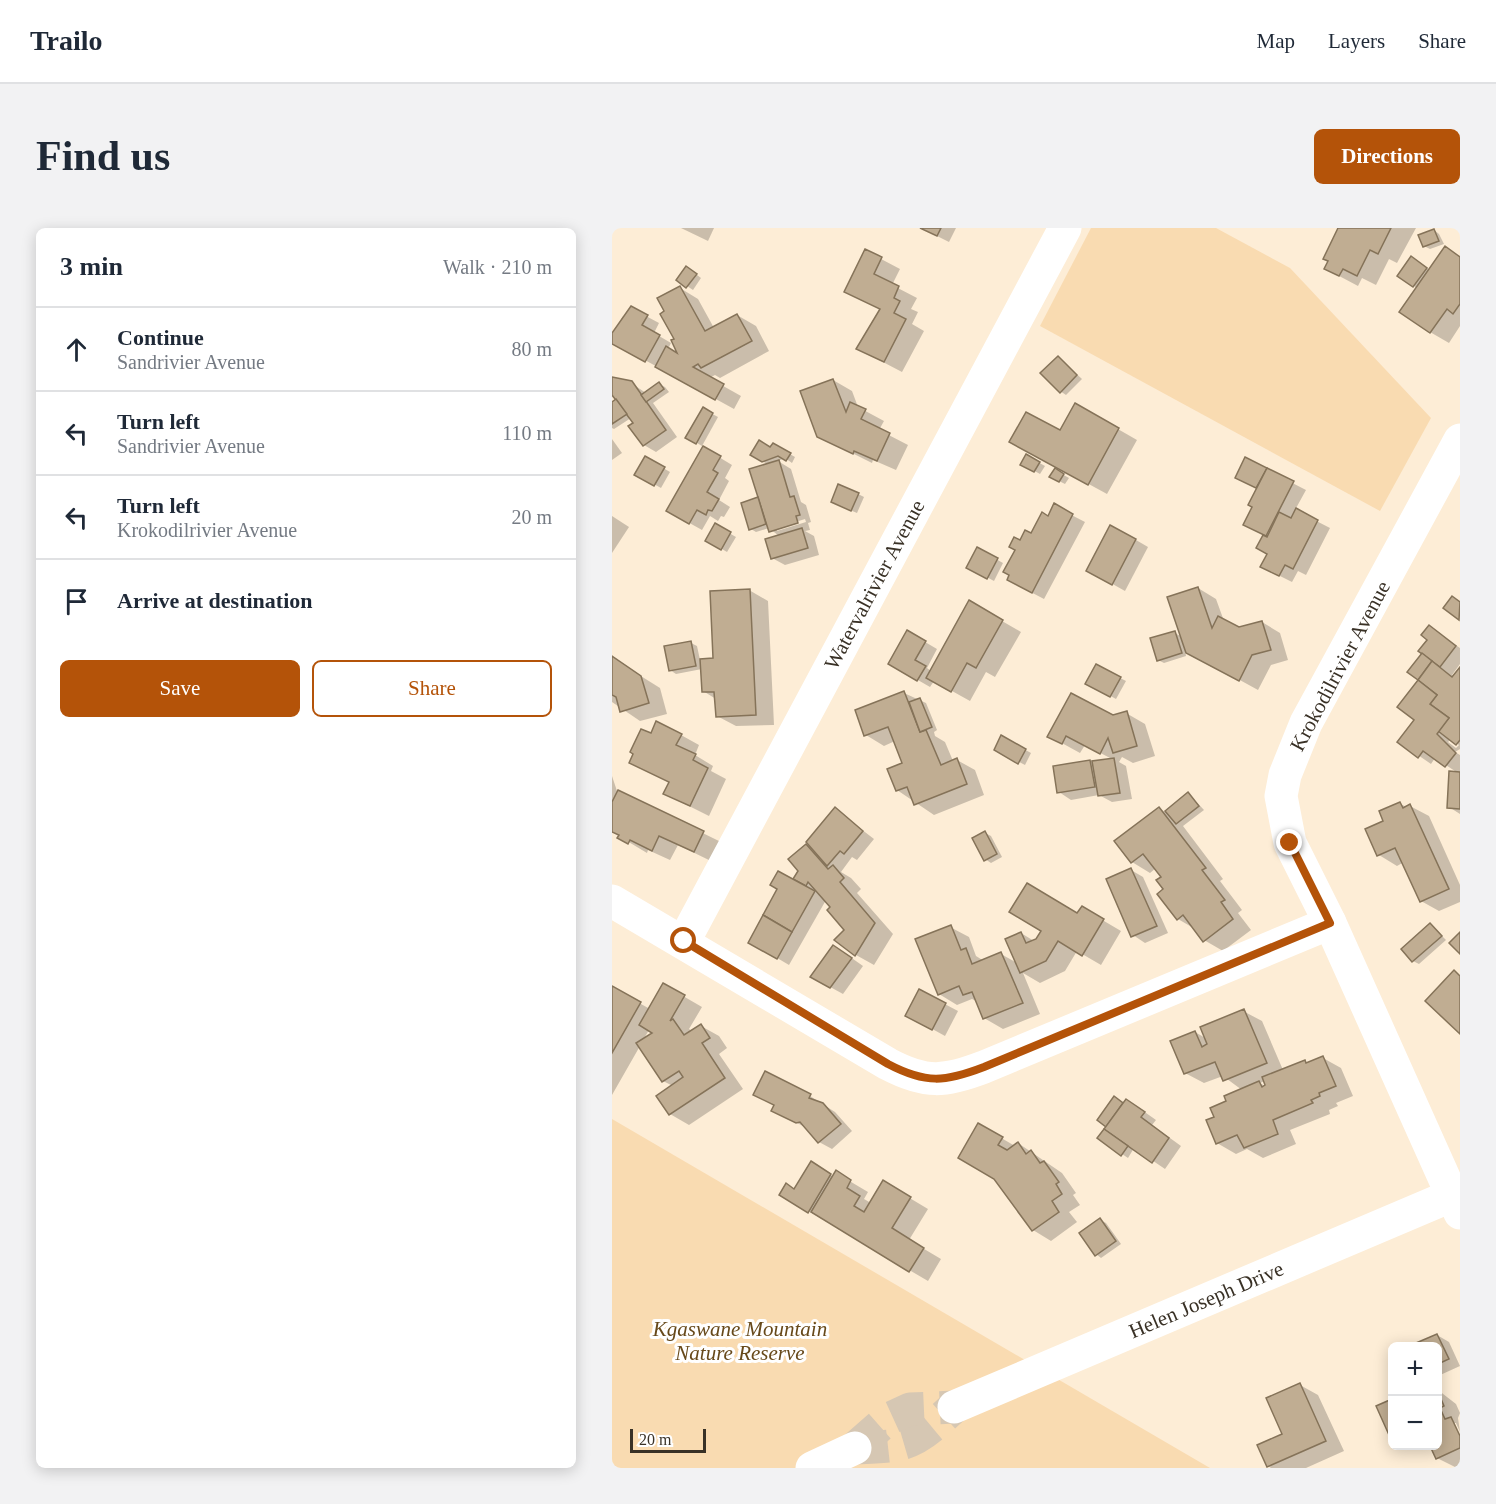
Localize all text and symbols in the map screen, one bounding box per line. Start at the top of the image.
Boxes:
text: Trailo [30,25,103,56]
text: Map [1257,29,1295,53]
text: Layers [1328,29,1385,53]
text: Share [1418,29,1466,53]
button: Directions [1314,129,1460,184]
text: Find us [36,133,170,179]
text: 3 min [60,252,123,281]
text: Walk · 210 m [443,256,552,278]
text: Continue [117,325,204,350]
icon: ahead [60,333,93,366]
text: 80 m [511,338,552,360]
text: Sandrivier Avenue [117,351,265,373]
text: Turn left [117,409,200,434]
icon: left [60,417,93,450]
text: 110 m [502,422,552,444]
text: Sandrivier Avenue [117,435,265,457]
text: Turn left [117,493,200,518]
street label: Watervalrivier Avenue [819,496,929,674]
icon: left [60,501,93,534]
text: 20 m [511,506,552,528]
text: Krokodilrivier Avenue [117,519,297,541]
street label: Krokodilrivier Avenue [1285,577,1395,755]
icon: arrive [60,585,93,618]
text: Arrive at destination [117,588,313,613]
button: Save [60,660,300,717]
button: Share [312,660,552,717]
route end [1276,829,1302,855]
route start [670,927,696,953]
street label: Helen Joseph Drive [1125,1256,1287,1343]
park label: Kgaswane Mountain Nature Reserve [652,1317,827,1365]
map controls [1388,1342,1442,1450]
button: + [1388,1342,1442,1396]
button: − [1388,1396,1442,1450]
scale bar [630,1426,706,1454]
text: 20 m [639,1431,671,1448]

